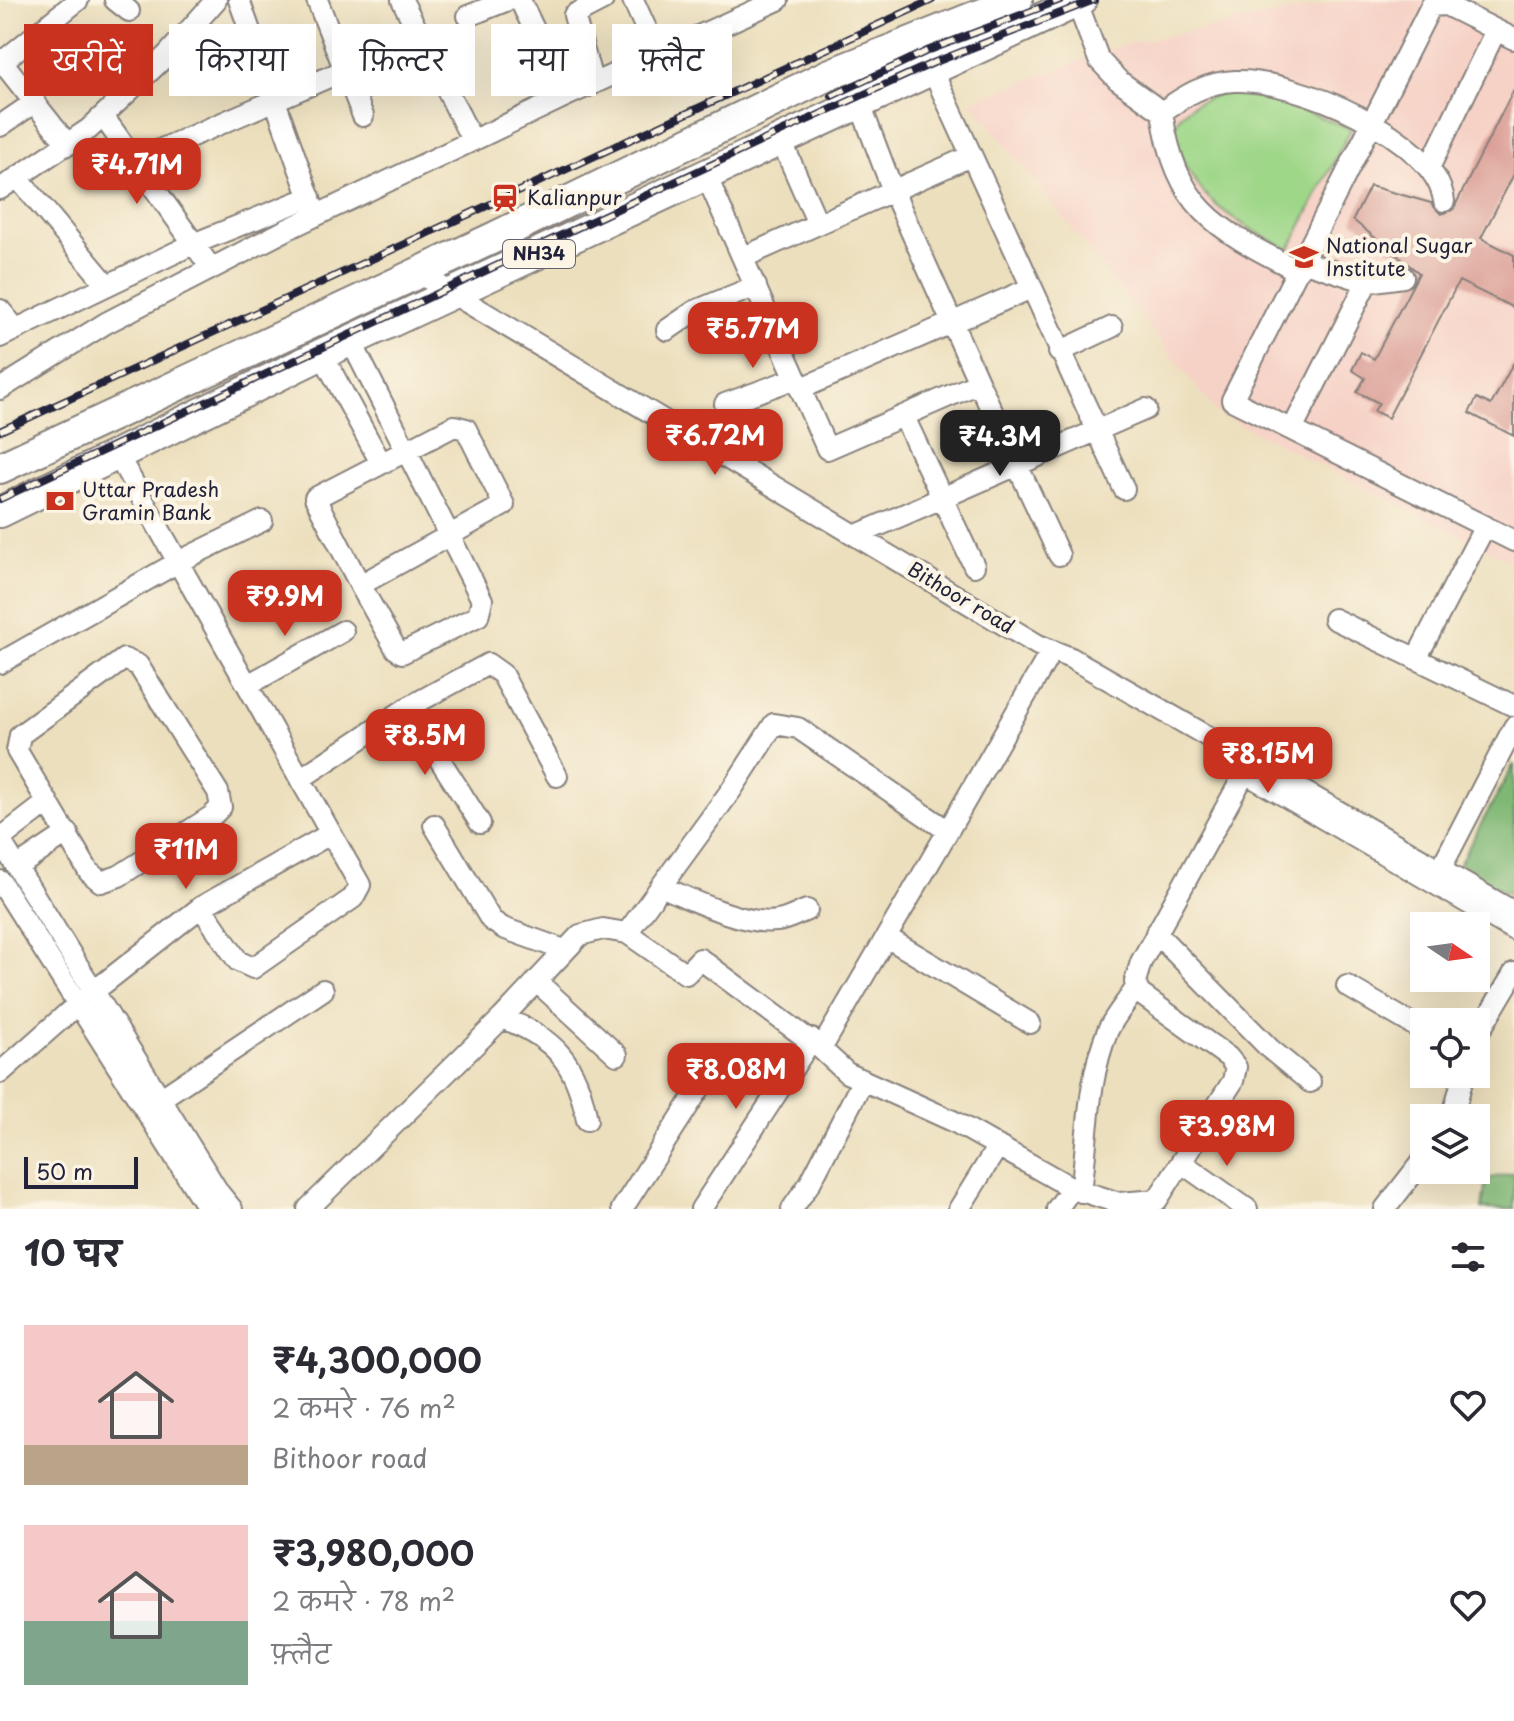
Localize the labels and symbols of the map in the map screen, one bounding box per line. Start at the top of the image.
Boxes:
pin: ₹4.71M [72,138,202,206]
place label: Kalianpur [527,182,622,212]
station icon: Kalianpur [490,183,520,213]
place label: National Sugar Institute [1326,230,1472,283]
road number: NH34 [503,240,575,268]
school or university icon: National Sugar Institute [1289,242,1319,272]
pin: ₹5.77M [688,302,818,370]
pin: ₹6.72M [650,409,780,477]
pin: ₹4.3M [944,410,1056,478]
place label: Uttar Pradesh Gramin Bank [82,474,219,527]
bank icon: Uttar Pradesh Gramin Bank [45,486,75,516]
street label: Bithoor road [902,553,1021,641]
pin: ₹9.9M [229,570,341,638]
pin: ₹8.5M [369,709,481,777]
pin: ₹8.15M [1203,727,1333,795]
pin: ₹11M [139,823,233,891]
north arrow [1410,912,1490,992]
pin: ₹8.08M [671,1043,801,1111]
pin: ₹3.98M [1162,1100,1292,1168]
scale bar [24,1153,138,1189]

